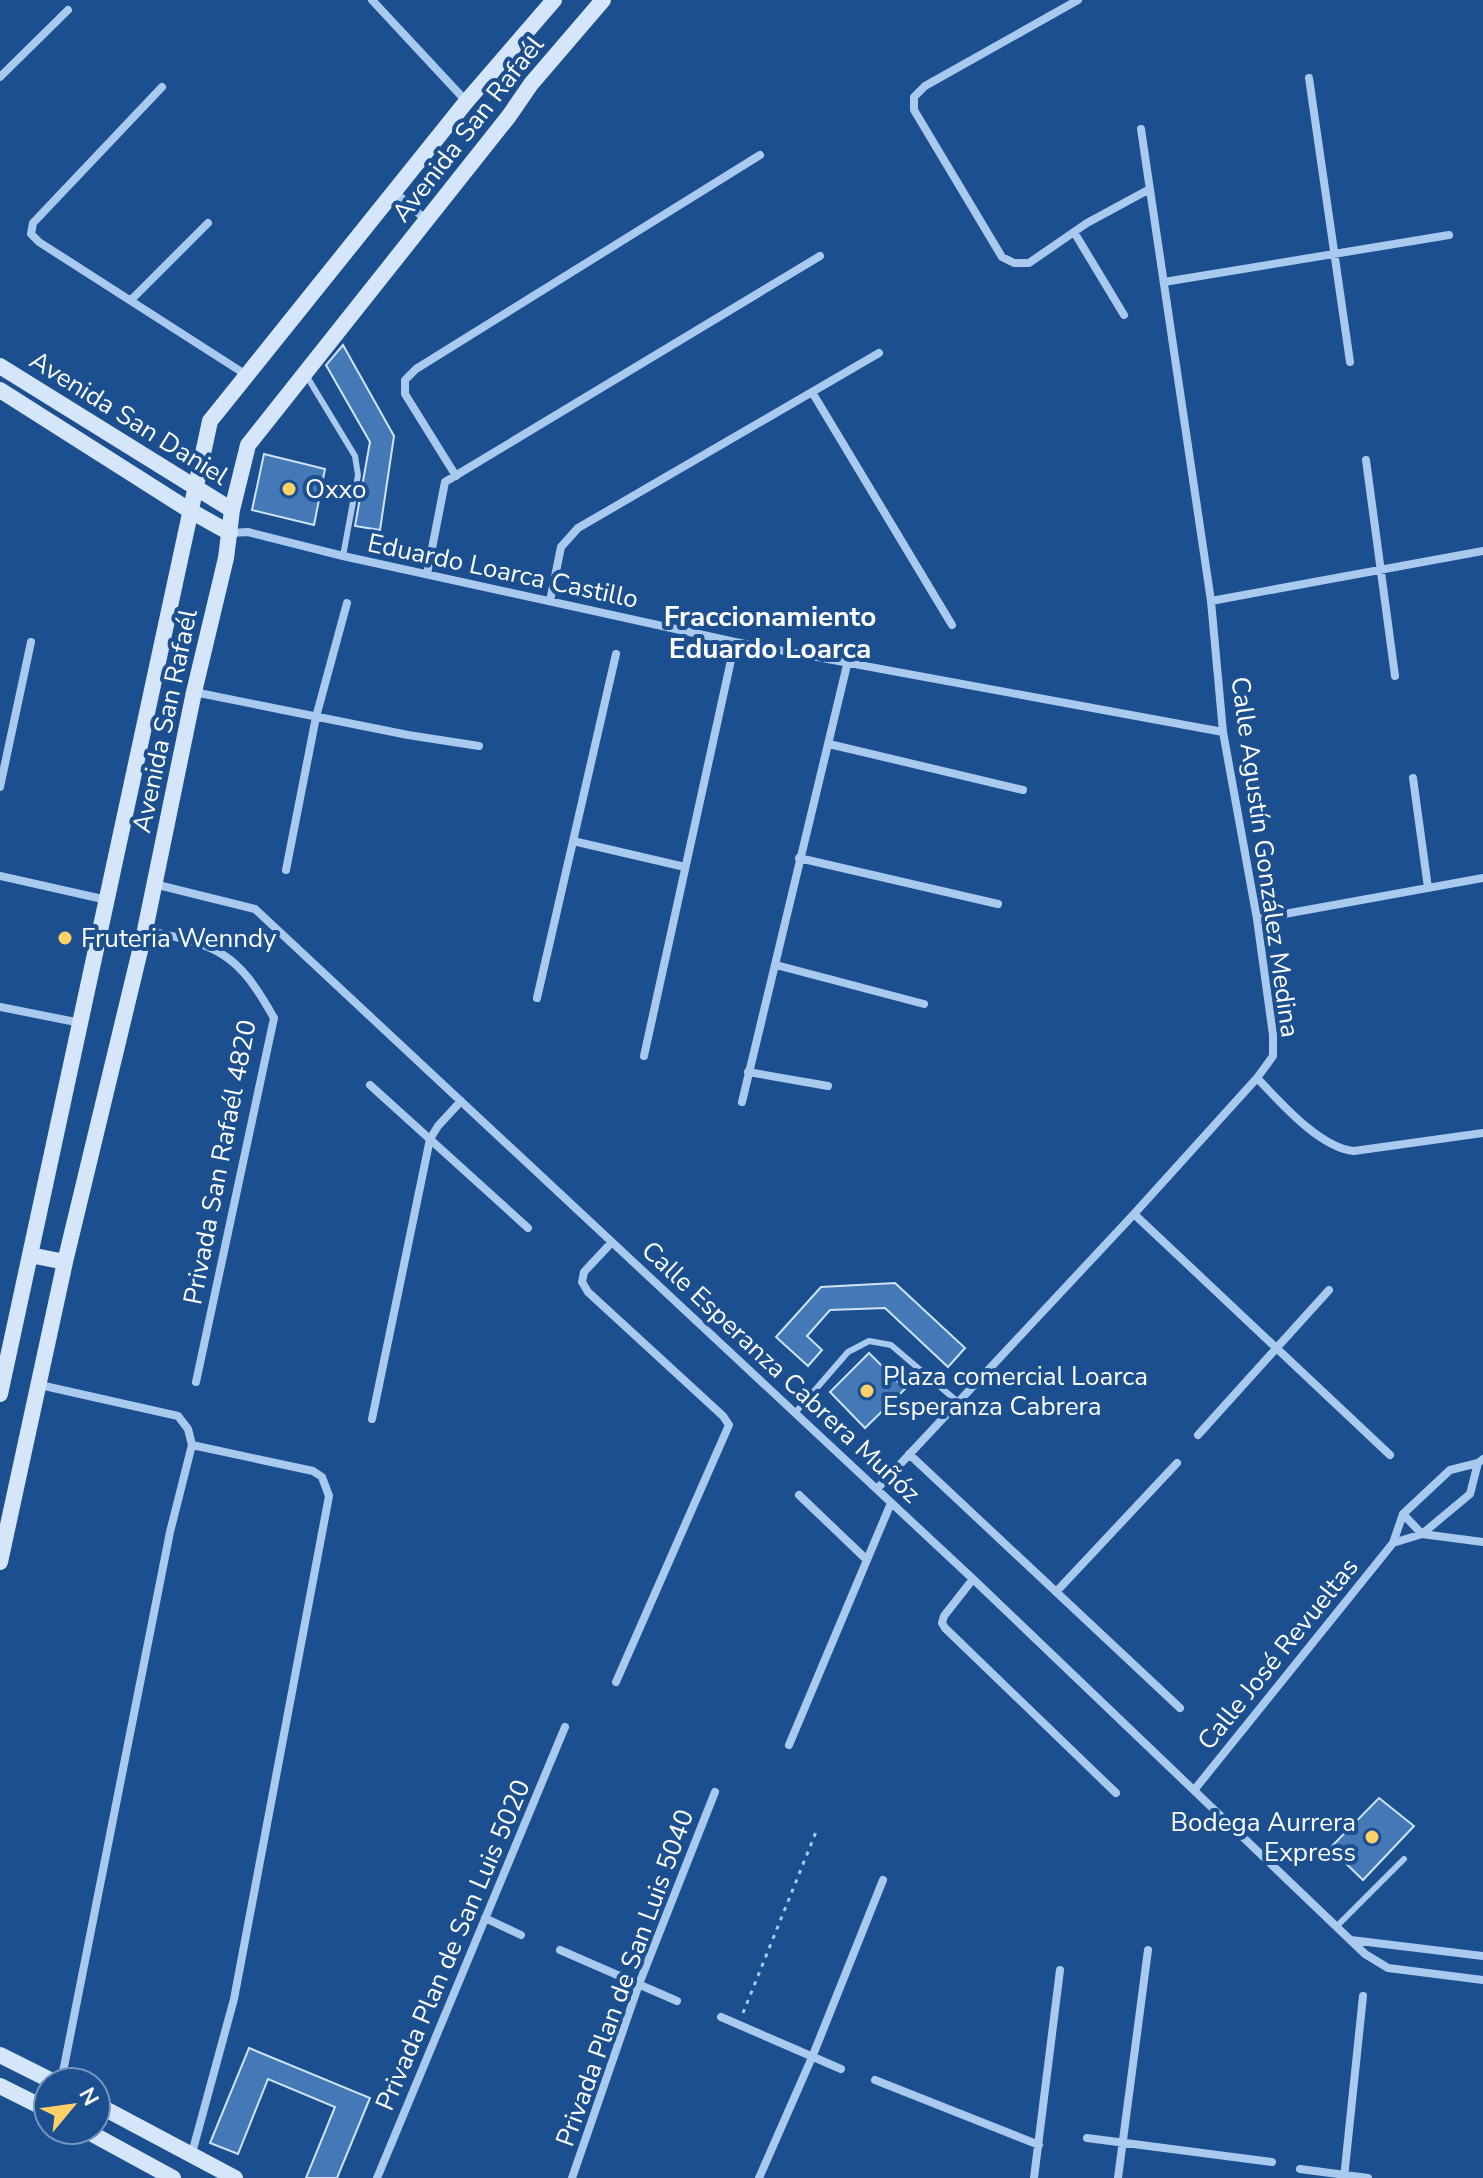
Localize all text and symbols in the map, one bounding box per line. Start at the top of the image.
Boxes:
street label: Avenida San Rafaél [384,28,552,230]
street label: Avenida San Daniel [23,343,235,494]
place label: Oxxo [305,472,366,507]
marker: Oxxo [280,480,298,498]
street label: Eduardo Loarca Castillo [364,525,642,617]
district label: Fraccionamiento Eduardo Loarca [664,598,876,668]
street label: Avenida San Rafaél [124,606,206,836]
street label: Calle Agustín González Medina [1222,674,1308,1040]
place label: Fruteria Wenndy [81,921,277,956]
marker: Fruteria Wenndy [56,929,74,947]
street label: Privada San Rafaél 4820 [175,1017,265,1307]
street label: Calle Esperanza Cabrera Muñóz [634,1233,928,1511]
place label: Plaza comercial Loarca Esperanza Cabrera [883,1359,1148,1424]
marker: Plaza comercial Loarca Esperanza Cabrera [858,1382,876,1400]
street label: Calle José Revueltas [1190,1551,1366,1757]
street label: Privada Plan de San Luis 5020 [367,1774,539,2116]
street label: Privada Plan de San Luis 5040 [548,1805,702,2151]
place label: Bodega Aurrera Express [1171,1805,1356,1870]
marker: Bodega Aurrera Express [1363,1828,1381,1846]
north arrow [32,2066,112,2146]
text: N [72,2082,106,2111]

